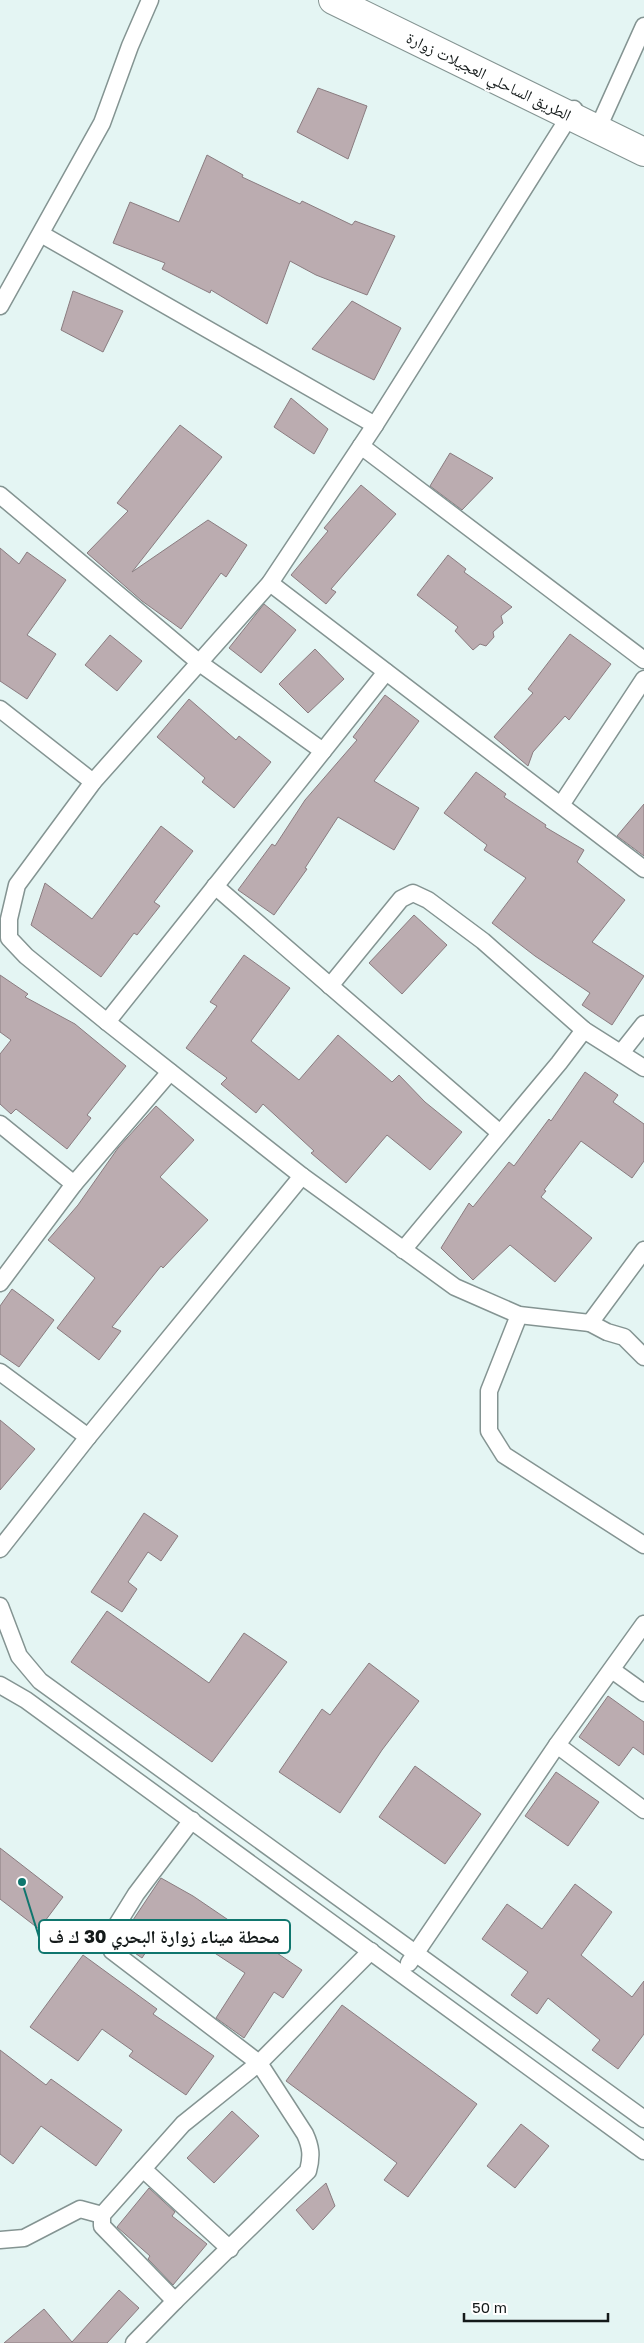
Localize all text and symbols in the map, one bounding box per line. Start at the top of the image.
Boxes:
street label: الطريق الساحلي العجيلات زوارة [402,27,575,127]
callout: محطة ميناء زوارة البحري 30 ك ف [39,1920,290,1953]
text: محطة ميناء زوارة البحري 30 ك ف [48,1925,280,1951]
scale bar [464,2290,608,2322]
text: 50 m [472,2298,507,2316]

